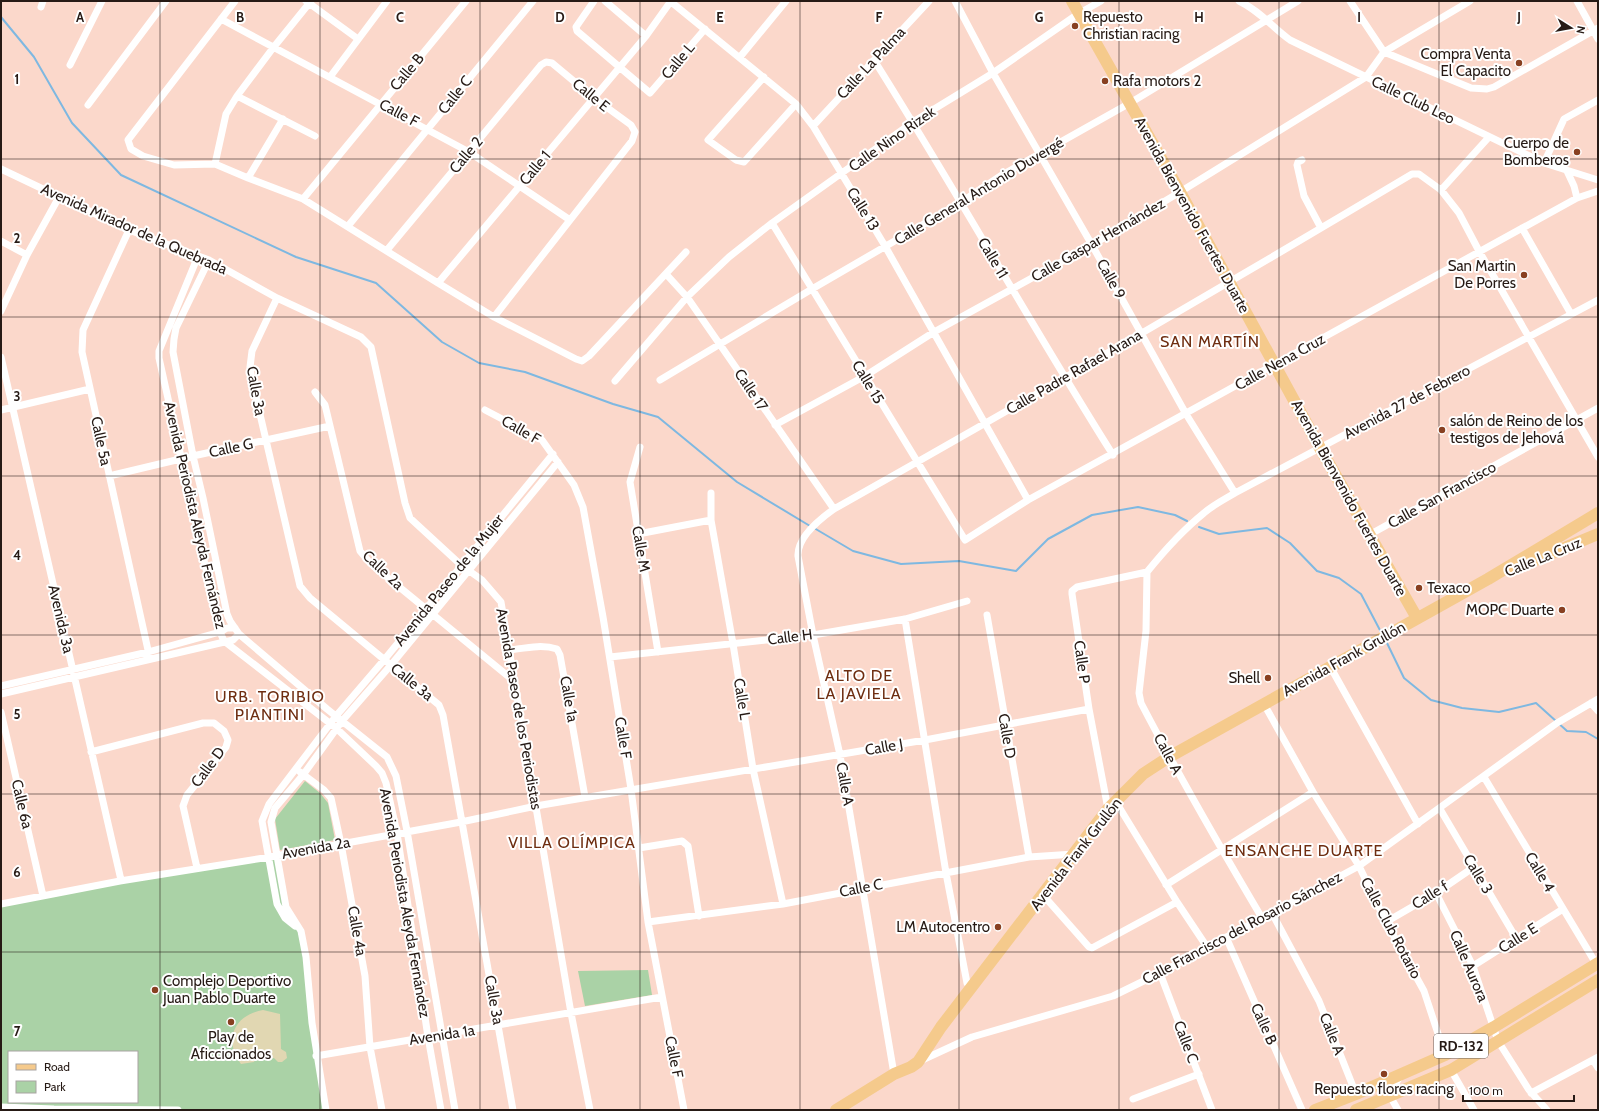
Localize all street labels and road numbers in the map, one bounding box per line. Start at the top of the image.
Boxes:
street label: Calle La Palma [833,23,910,103]
street label: Calle L [658,39,699,83]
street label: Calle B [386,50,428,94]
street label: Calle C [434,72,476,118]
street label: Calle Club Leo [1369,72,1457,128]
street label: Calle E [569,75,613,115]
street label: Calle F [376,95,422,131]
street label: Calle Nino Rizek [845,102,939,175]
street label: Avenida Bienvenido Fuertes Duarte [1130,114,1254,317]
street label: Calle 2 [445,133,487,177]
street label: Calle General Antonio Duvergé [891,133,1067,249]
street label: Calle 1 [515,147,555,189]
street label: Avenida Mirador de la Quebrada [38,180,231,279]
street label: Calle 13 [843,184,883,234]
street label: Calle Gaspar Hernández [1028,194,1168,286]
street label: Calle 11 [974,234,1012,282]
street label: Calle 9 [1093,256,1129,302]
street label: Calle Padre Rafael Arana [1003,325,1146,418]
street label: Calle Nena Cruz [1232,330,1328,394]
street label: Calle 15 [848,357,888,407]
street label: Avenida 27 de Febrero [1341,361,1473,443]
street label: Calle 3a [243,365,269,418]
street label: Calle 17 [730,366,772,415]
street label: Avenida Bienvenido Fuertes Duarte [1287,397,1411,600]
street label: Avenida Periodista Aleyda Fernández [160,400,230,630]
street label: Calle F [498,412,544,448]
street label: Calle 5a [87,415,115,468]
street label: Calle G [207,435,255,461]
street label: Calle San Francisco [1385,458,1499,532]
street label: Avenida Paseo de la Mujer [390,510,508,649]
street label: Calle M [628,524,654,574]
street label: Calle La Cruz [1502,533,1584,581]
street label: Calle 2a [359,547,408,594]
street label: Avenida 3a [44,583,78,656]
street label: Avenida Paseo de los Periodistas [492,607,546,811]
street label: Avenida Frank Grullón [1279,618,1409,700]
street label: Calle H [767,625,813,649]
street label: Calle P [1070,639,1094,685]
street label: Calle 3a [387,659,438,705]
street label: Calle 1a [556,674,582,724]
street label: Calle L [730,677,754,722]
street label: Calle D [994,712,1020,760]
street label: Calle F [611,716,635,760]
street label: Calle A [1150,730,1187,778]
street label: Calle J [864,735,904,759]
street label: Calle D [187,743,229,791]
street label: Calle A [832,761,858,808]
street label: Calle 6a [8,778,37,831]
street label: Avenida Periodista Aleyda Fernández [376,787,434,1019]
street label: Avenida Frank Grullón [1026,794,1126,914]
street label: Avenida 2a [280,833,352,863]
street label: Calle 4 [1521,849,1559,895]
street label: Calle 3 [1459,851,1497,897]
street label: Calle Francisco del Rosario Sánchez [1139,868,1345,988]
street label: Calle Club Rotario [1357,874,1425,982]
street label: Calle C [838,875,884,901]
street label: Calle f [1408,877,1452,913]
street label: Calle 4a [344,905,370,958]
street label: Calle E [1495,919,1541,957]
street label: Calle Aurora [1446,927,1492,1005]
street label: Calle 3a [481,974,507,1027]
street label: Calle B [1247,1000,1281,1048]
street label: Calle A [1315,1010,1349,1058]
street label: Calle C [1170,1018,1202,1066]
street label: Avenida 1a [408,1021,477,1049]
street label: Calle F [661,1034,687,1080]
road number: RD-132 [1434,1034,1488,1058]

